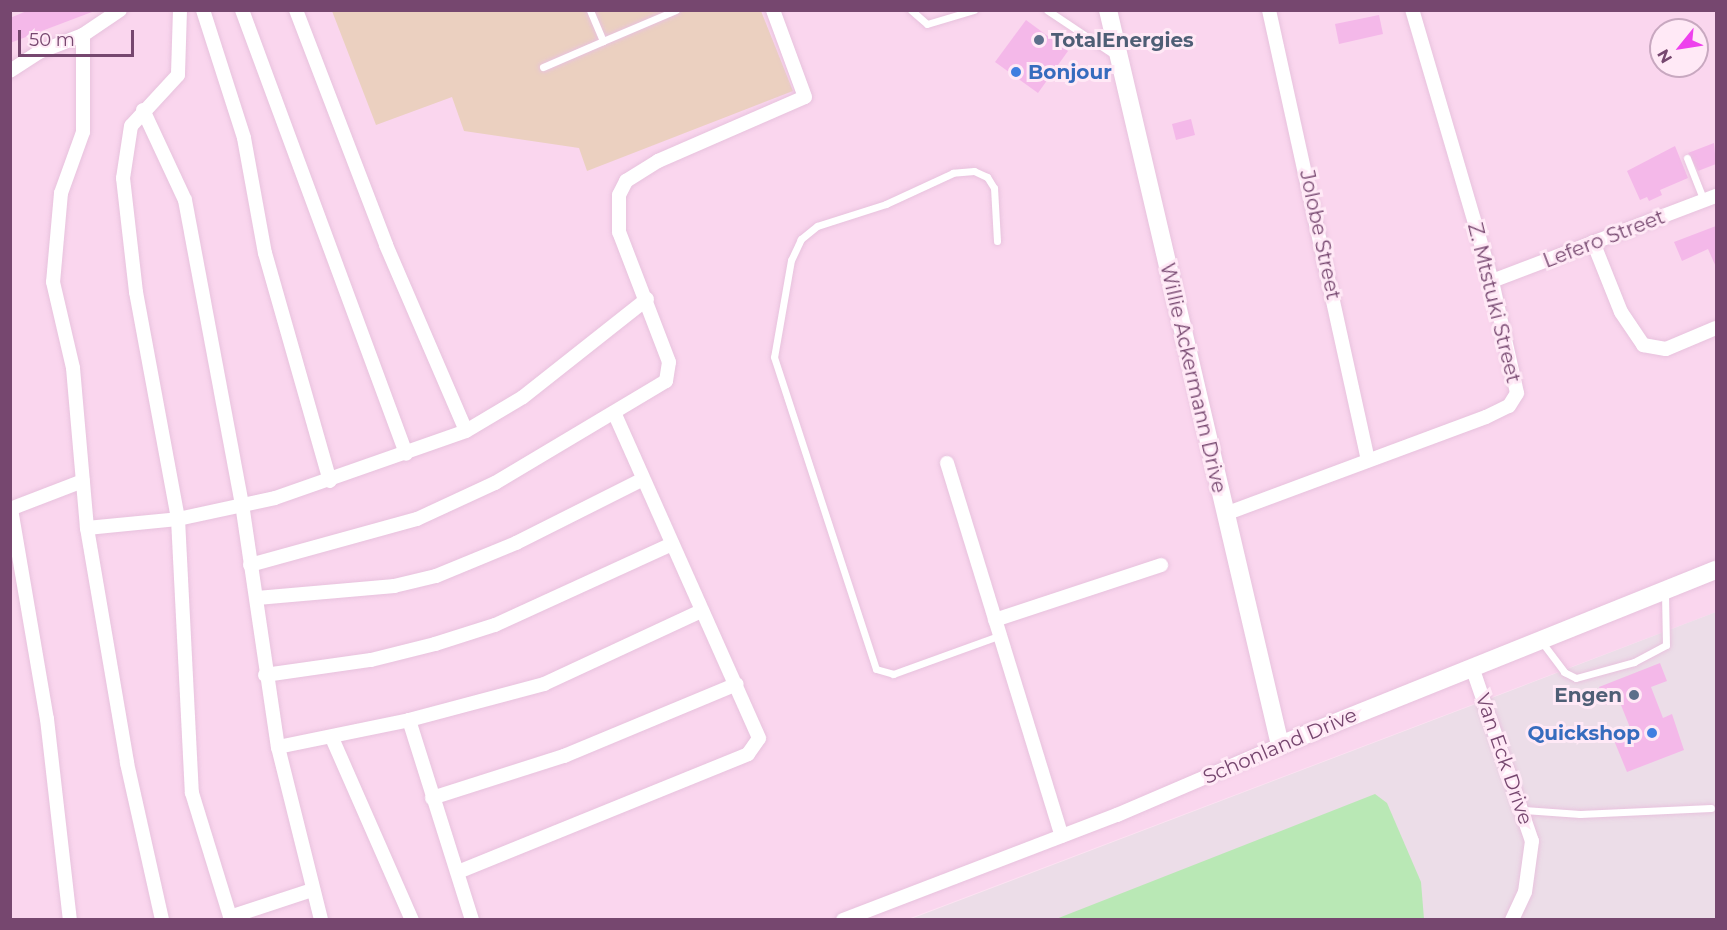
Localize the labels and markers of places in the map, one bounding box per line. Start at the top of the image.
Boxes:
place label: TotalEnergies [1051,28,1194,52]
marker: TotalEnergies [1032,33,1046,47]
place label: Bonjour [1028,60,1112,84]
marker: Bonjour [1009,65,1023,79]
place label: Engen [1554,683,1622,707]
marker: Engen [1627,688,1641,702]
place label: Quickshop [1527,721,1640,745]
marker: Quickshop [1645,726,1659,740]

